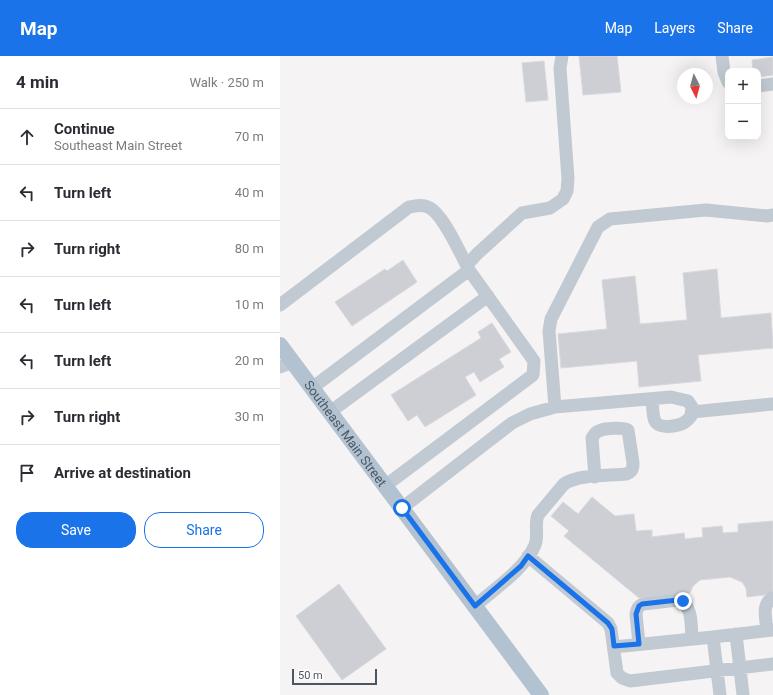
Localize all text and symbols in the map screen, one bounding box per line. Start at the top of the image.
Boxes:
text: Map [20,17,58,40]
text: Map [605,20,632,36]
text: Layers [654,20,695,36]
text: Share [717,20,753,36]
north arrow [677,68,713,104]
map controls [725,68,761,140]
button: + [725,68,761,104]
text: 4 min [16,72,59,92]
text: Walk · 250 m [189,75,264,90]
button: − [725,104,761,140]
text: Continue [54,120,115,138]
icon: ahead [16,126,38,148]
text: 70 m [235,129,264,144]
text: Southeast Main Street [54,138,182,153]
icon: left [16,182,38,204]
text: Turn left [54,184,111,202]
text: 40 m [235,185,264,200]
icon: right [16,238,38,260]
text: Turn right [54,240,120,258]
text: 80 m [235,241,264,256]
icon: left [16,294,38,316]
text: Turn left [54,296,111,314]
text: 10 m [235,297,264,312]
icon: left [16,350,38,372]
text: Turn left [54,352,111,370]
text: 20 m [235,353,264,368]
street label: Southeast Main Street [301,377,390,489]
icon: right [16,406,38,428]
text: Turn right [54,408,120,426]
text: 30 m [235,409,264,424]
icon: arrive [16,462,38,484]
text: Arrive at destination [54,464,191,482]
route start [393,499,411,517]
button: Save [16,512,136,548]
button: Share [144,512,264,548]
route end [674,592,692,610]
scale bar [292,667,377,686]
text: 50 m [298,669,323,682]

